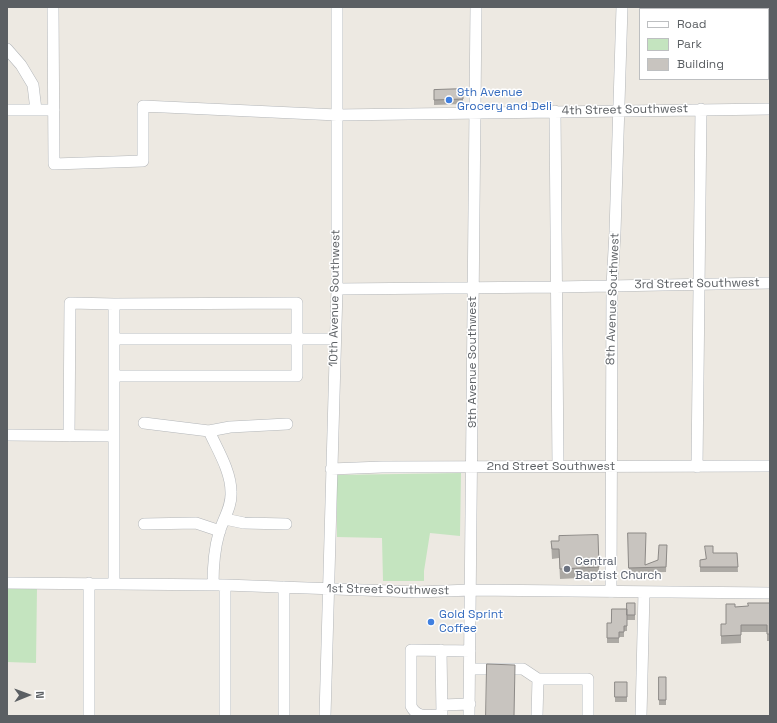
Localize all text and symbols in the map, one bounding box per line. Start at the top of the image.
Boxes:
legend [639,8,769,80]
text: Road [677,16,706,32]
text: Park [677,36,702,52]
text: Building [677,56,724,72]
place label: 9th Avenue Grocery and Deli [457,86,552,114]
marker: 9th Avenue Grocery and Deli [444,95,454,105]
street label: 4th Street Southwest [562,102,688,118]
street label: 10th Avenue Southwest [327,229,343,367]
street label: 8th Avenue Southwest [603,233,623,365]
street label: 3rd Street Southwest [634,276,760,292]
street label: 9th Avenue Southwest [466,296,480,428]
street label: 2nd Street Southwest [487,460,615,474]
place label: Central Baptist Church [575,555,662,583]
marker: Central Baptist Church [562,564,572,574]
street label: 1st Street Southwest [326,582,450,598]
place label: Gold Sprint Coffee [439,608,503,636]
marker: Gold Sprint Coffee [426,617,436,627]
north arrow [8,675,48,715]
text: N [33,691,47,699]

